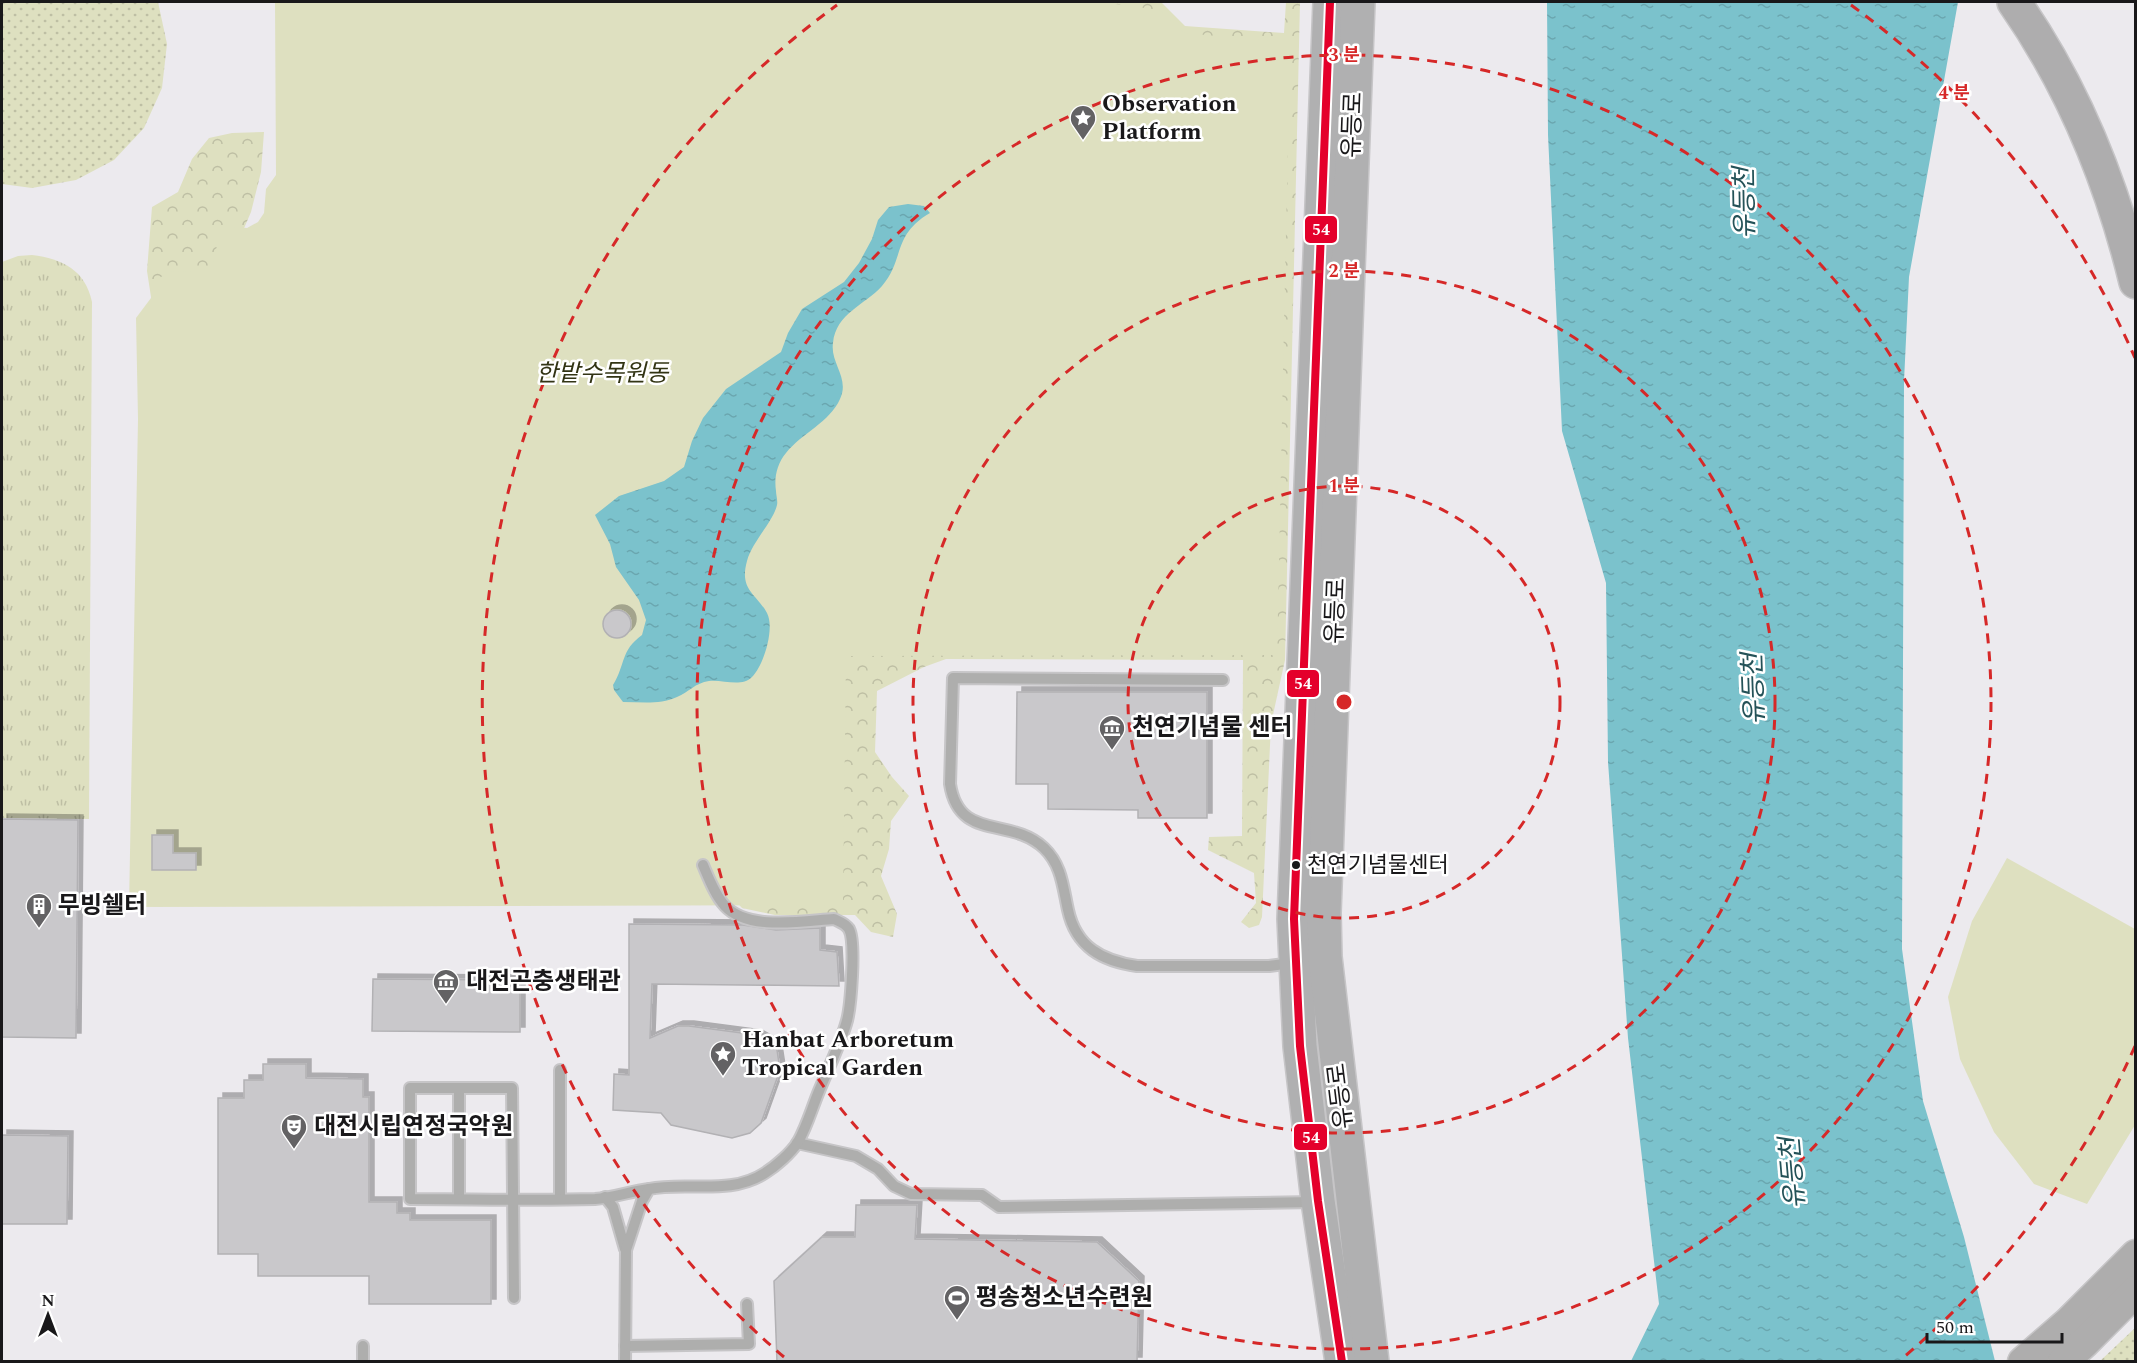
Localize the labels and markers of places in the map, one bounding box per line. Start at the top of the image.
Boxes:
place label: Observation Platform [1102,86,1237,150]
place icon: Observation Platform [1068,103,1098,141]
centre of rings [1334,692,1354,712]
place label: 천연기념물 센터 [1132,710,1293,746]
museum icon: 천연기념물 센터 [1097,713,1127,751]
place label: 천연기념물센터 [1307,849,1449,882]
marker: 천연기념물센터 [1290,859,1302,871]
place label: 무빙쉘터 [58,888,146,924]
building icon: 무빙쉘터 [24,891,54,929]
place label: 대전곤충생태관 [466,964,621,1000]
museum icon: 대전곤충생태관 [431,967,461,1005]
place label: Hanbat Arboretum Tropical Garden [742,1022,954,1086]
place icon: Hanbat Arboretum Tropical Garden [708,1039,738,1077]
place label: 대전시립연정국악원 [314,1109,513,1145]
theatre icon: 대전시립연정국악원 [279,1112,309,1150]
place label: 평송청소년수련원 [976,1280,1153,1316]
sports icon: 평송청소년수련원 [942,1283,972,1321]

